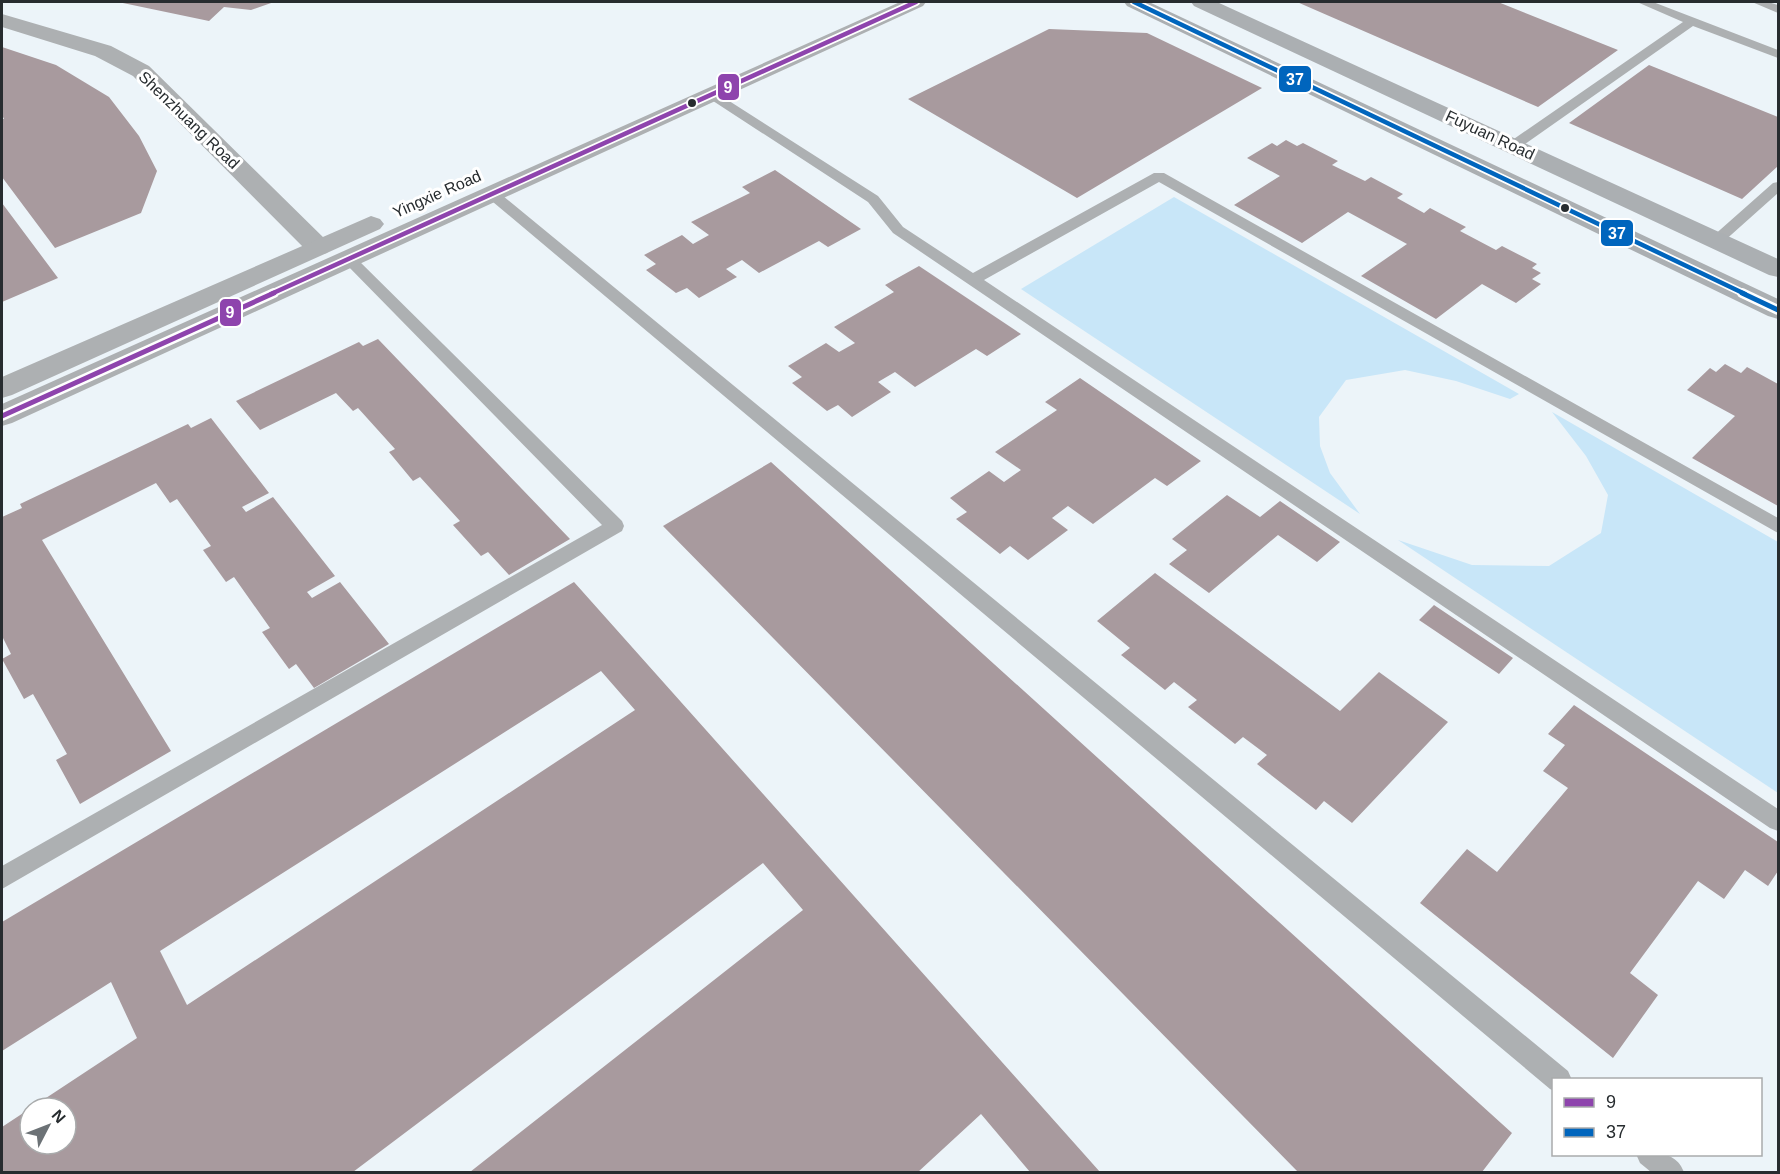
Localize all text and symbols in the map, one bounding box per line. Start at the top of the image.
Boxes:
line badge: 37 [1278,65,1312,93]
street label: Shenzhuang Road [135,68,243,172]
text: 37 [1286,71,1304,88]
line badge: 9 [717,73,740,101]
text: 9 [724,79,733,96]
unlabelled marker [686,97,698,109]
street label: Fuyuan Road [1443,107,1537,163]
street label: Yingxie Road [390,167,484,221]
unlabelled marker [1559,202,1571,214]
line badge: 37 [1600,219,1634,247]
text: 37 [1608,225,1626,242]
line badge: 9 [219,298,242,327]
text: 9 [226,304,235,321]
legend [1552,1078,1762,1156]
text: 9 [1606,1092,1616,1112]
north arrow [18,1096,78,1156]
text: N [49,1106,69,1126]
text: 37 [1606,1122,1626,1142]

